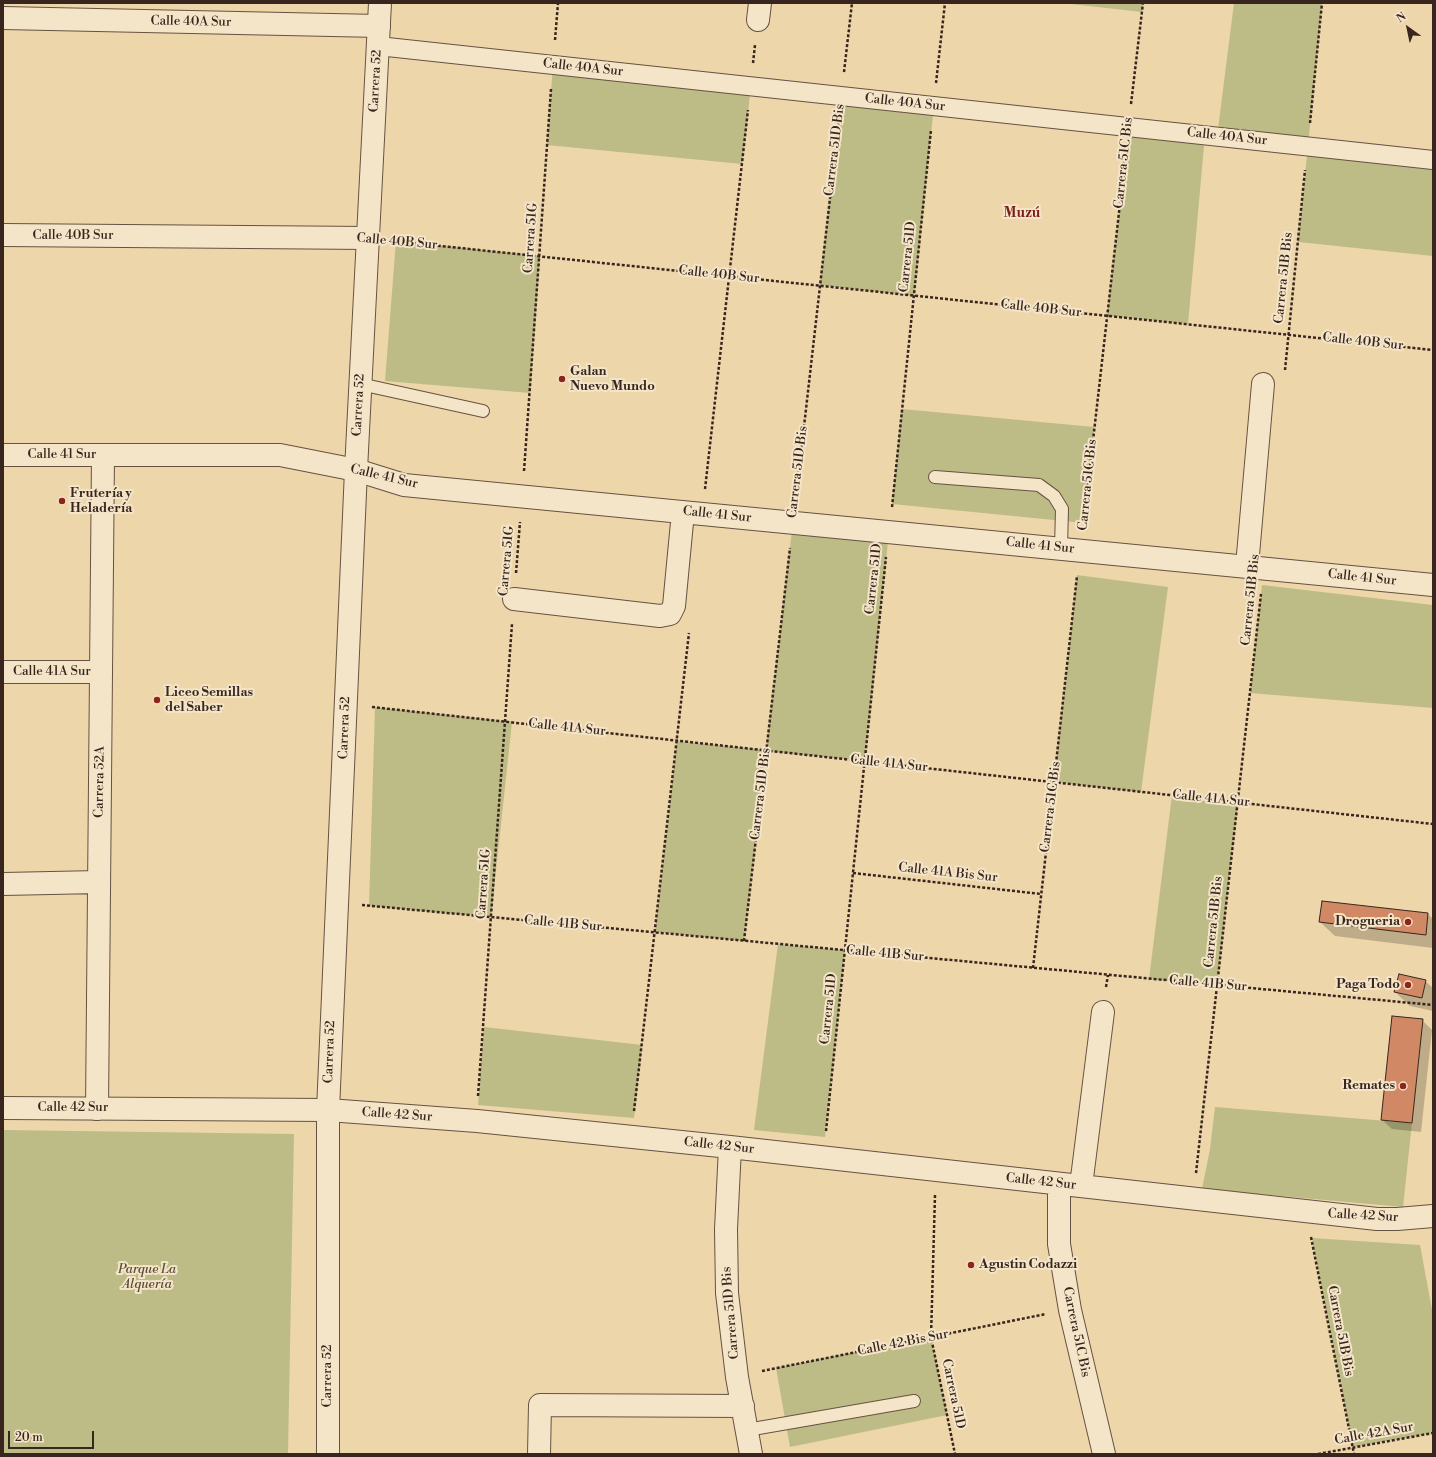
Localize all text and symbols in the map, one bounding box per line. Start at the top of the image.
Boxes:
north arrow [1388,8,1428,48]
text: N [1394,10,1409,26]
street label: Calle 40A Sur [150,13,232,31]
street label: Carrera 52 [367,49,385,113]
street label: Calle 40A Sur [542,56,624,80]
street label: Calle 40A Sur [864,91,946,115]
street label: Carrera 51D Bis [822,103,848,197]
street label: Carrera 51C Bis [1111,117,1137,209]
street label: Calle 40A Sur [1186,125,1268,149]
street label: Carrera 51G [521,202,541,274]
district label: Muzú [1004,206,1040,222]
street label: Carrera 51D [897,221,919,293]
street label: Calle 40B Sur [32,228,114,244]
street label: Calle 40B Sur [356,231,438,253]
street label: Carrera 51B Bis [1271,231,1297,325]
street label: Calle 40B Sur [678,263,760,287]
street label: Calle 40B Sur [1000,297,1082,321]
street label: Calle 40B Sur [1322,330,1404,354]
place label: Galan Nuevo Mundo [570,364,655,395]
street label: Carrera 52 [350,373,368,437]
marker: Galan Nuevo Mundo [557,374,567,384]
street label: Carrera 51D Bis [785,425,811,519]
street label: Carrera 51C Bis [1075,439,1101,531]
street label: Calle 41 Sur [28,447,96,463]
street label: Calle 41 Sur [349,462,419,492]
place label: Frutería y Heladería [70,486,132,517]
marker: Frutería y Heladería [57,496,67,506]
street label: Calle 41 Sur [682,504,752,526]
street label: Carrera 51G [496,525,518,597]
street label: Calle 41 Sur [1005,535,1075,557]
street label: Carrera 51D [863,543,885,615]
street label: Carrera 51B Bis [1238,553,1264,647]
street label: Calle 41 Sur [1327,567,1397,589]
street label: Calle 41A Sur [13,664,91,680]
place label: Liceo Semillas del Saber [165,685,253,716]
marker: Liceo Semillas del Saber [152,695,162,705]
street label: Carrera 52 [336,696,354,760]
street label: Calle 41A Sur [527,716,607,740]
street label: Carrera 52A [92,746,108,818]
street label: Carrera 51D Bis [748,747,774,841]
street label: Calle 41A Sur [849,752,929,776]
street label: Carrera 51C Bis [1038,761,1064,853]
street label: Calle 41A Sur [1171,787,1251,811]
street label: Carrera 51G [474,848,494,920]
street label: Calle 41A Bis Sur [898,860,998,886]
street label: Carrera 51B Bis [1201,875,1227,969]
street label: Calle 41B Sur [523,913,603,935]
place label: Drogueria [1335,914,1400,930]
marker: Drogueria [1403,917,1413,927]
street label: Calle 41B Sur [845,943,925,965]
street label: Carrera 51D [818,973,840,1045]
street label: Calle 41B Sur [1168,973,1248,995]
place label: Paga Todo [1336,977,1400,993]
marker: Paga Todo [1403,980,1413,990]
street label: Carrera 52 [321,1020,339,1084]
place label: Remates [1343,1078,1395,1094]
marker: Remates [1398,1081,1408,1091]
street label: Calle 42 Sur [38,1100,108,1116]
street label: Calle 42 Sur [361,1105,433,1125]
street label: Calle 42 Sur [683,1135,755,1157]
street label: Calle 42 Sur [1005,1171,1077,1193]
street label: Calle 42 Sur [1327,1206,1399,1226]
place label: Agustin Codazzi [979,1257,1077,1273]
marker: Agustin Codazzi [966,1260,976,1270]
park label: Parque La Alquería [118,1262,176,1293]
street label: Carrera 51D Bis [719,1266,743,1360]
street label: Carrera 51B Bis [1324,1284,1356,1378]
street label: Carrera 51C Bis [1059,1285,1093,1379]
street label: Calle 42 Bis Sur [856,1327,950,1359]
street label: Carrera 52 [320,1345,336,1407]
street label: Carrera 51D [938,1358,968,1430]
street label: Calle 42A Sur [1333,1419,1415,1449]
scale bar [10,1423,96,1449]
text: 20 m [15,1430,43,1445]

